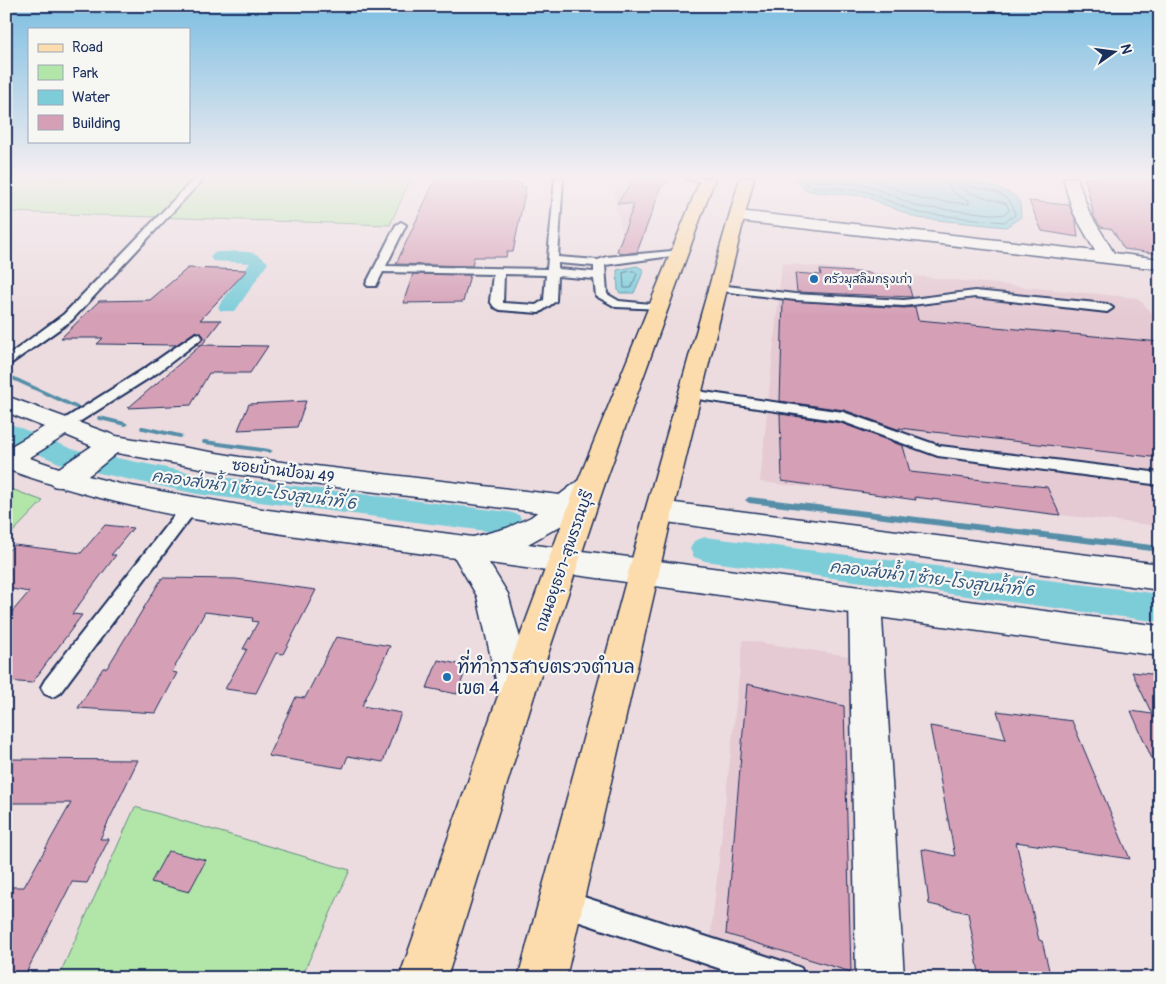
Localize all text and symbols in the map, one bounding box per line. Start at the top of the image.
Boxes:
legend [28,28,190,142]
north arrow [1088,28,1138,78]
text: Road [72,38,103,57]
text: N [1117,42,1136,56]
text: Park [72,64,99,83]
text: Water [72,88,111,107]
text: Building [72,114,120,133]
place label: ครัวมุสลิมกรุงเก่า [824,271,912,288]
marker: ครัวมุสลิมกรุงเก่า [808,273,820,285]
street label: ซอยบ้านป้อม 49 [231,455,335,487]
water label: คลองส่งน้ำ 1 ซ้าย-โรงสูบน้ำที่ 6 [150,461,359,516]
street label: ถนนอยุธยา-สุพรรณบุรี [531,488,599,635]
water label: คลองส่งน้ำ 1 ซ้าย-โรงสูบน้ำที่ 6 [828,552,1037,604]
place label: ที่ทำการสายตรวจตำบล เขต 4 [457,649,635,700]
marker: ที่ทำการสายตรวจตำบล เขต 4 [441,671,453,683]

